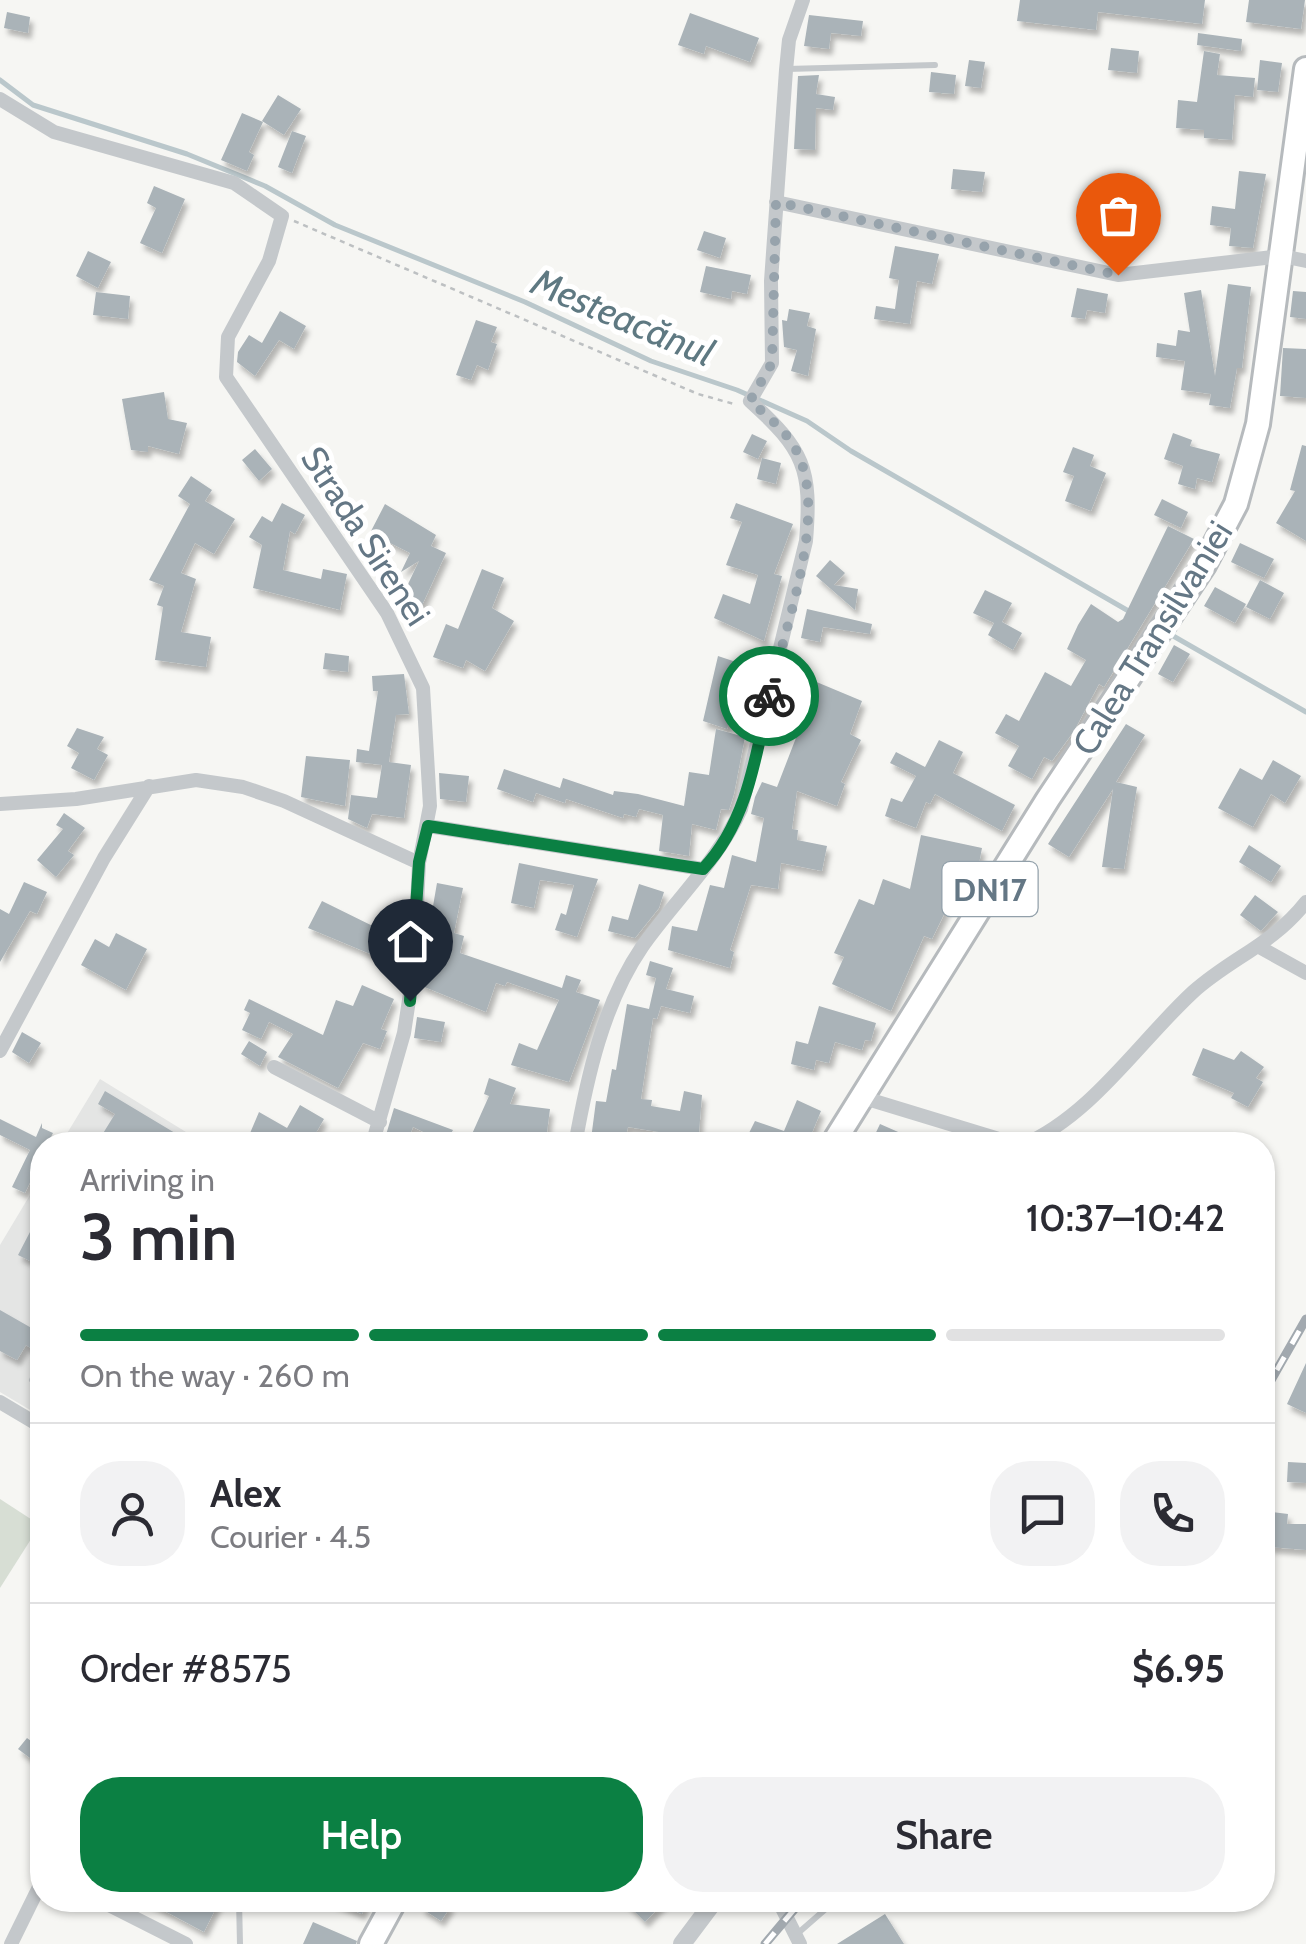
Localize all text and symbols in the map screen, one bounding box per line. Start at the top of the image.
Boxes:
pin [1076,173,1161,276]
icon: bag [1091,188,1146,243]
water label: Mesteacănul [524,257,721,376]
street label: Strada Sirenei [292,439,440,633]
street label: Calea Transilvaniei [1063,513,1241,763]
courier [719,646,819,746]
icon: bike [742,669,797,724]
road number: DN17 [942,862,1038,916]
pin [368,899,453,1002]
icon: home [383,914,438,969]
text: Arriving in [80,1160,215,1199]
text: 10:37–10:42 [1026,1194,1225,1241]
text: 3 min [80,1197,237,1276]
text: On the way · 260 m [80,1356,350,1395]
button: person [80,1461,185,1566]
button: chat [990,1461,1095,1566]
button: phone [1120,1461,1225,1566]
text: Alex [210,1470,281,1517]
text: Courier · 4.5 [210,1517,371,1556]
text: Order #8575 [80,1645,292,1692]
text: $6.95 [1132,1645,1225,1692]
button: Help [80,1777,643,1892]
button: Share [663,1777,1225,1892]

